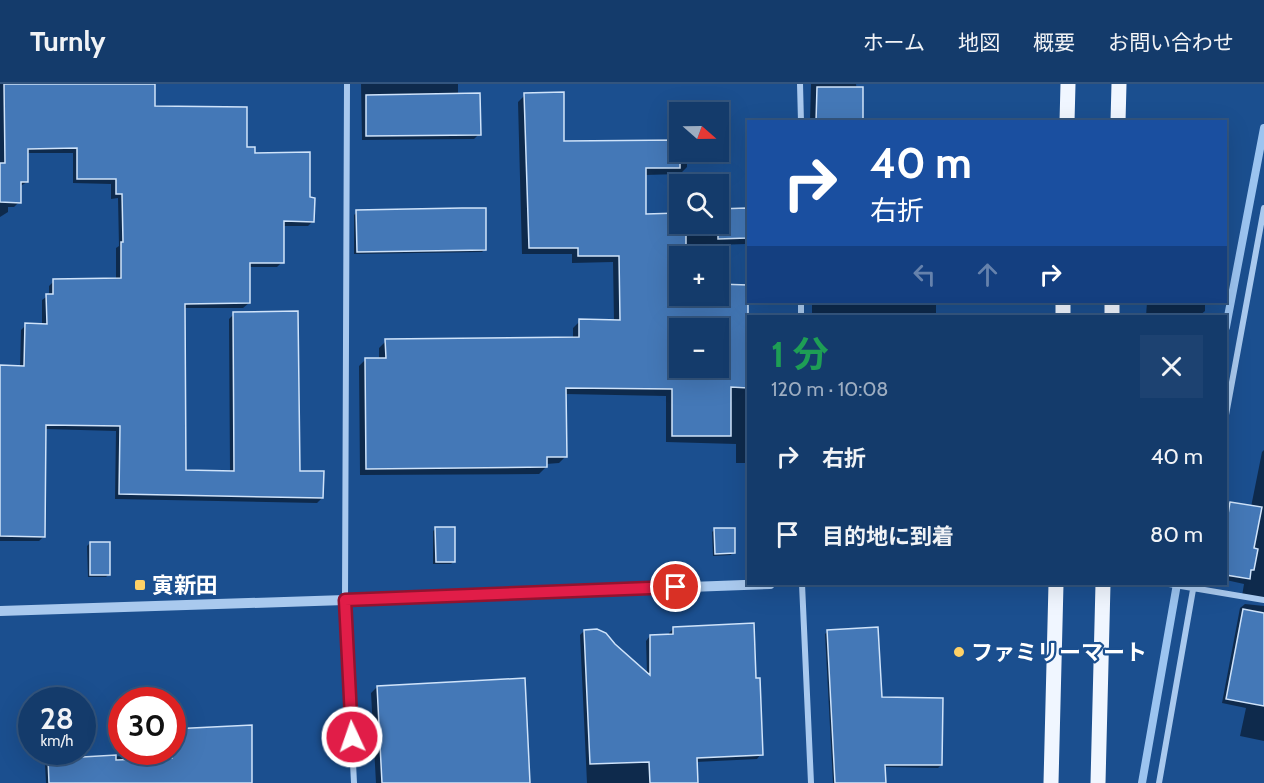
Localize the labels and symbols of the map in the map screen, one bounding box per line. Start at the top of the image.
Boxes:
north arrow [669,102,729,162]
pin [650,561,701,612]
place label: 寅新田 [152,572,218,599]
marker: 寅新田 [133,578,147,592]
place label: ファミリーマート [971,639,1147,666]
marker: ファミリーマート [952,645,966,659]
speed limit sign: 30 [108,687,186,765]
position arrow [320,705,384,769]

